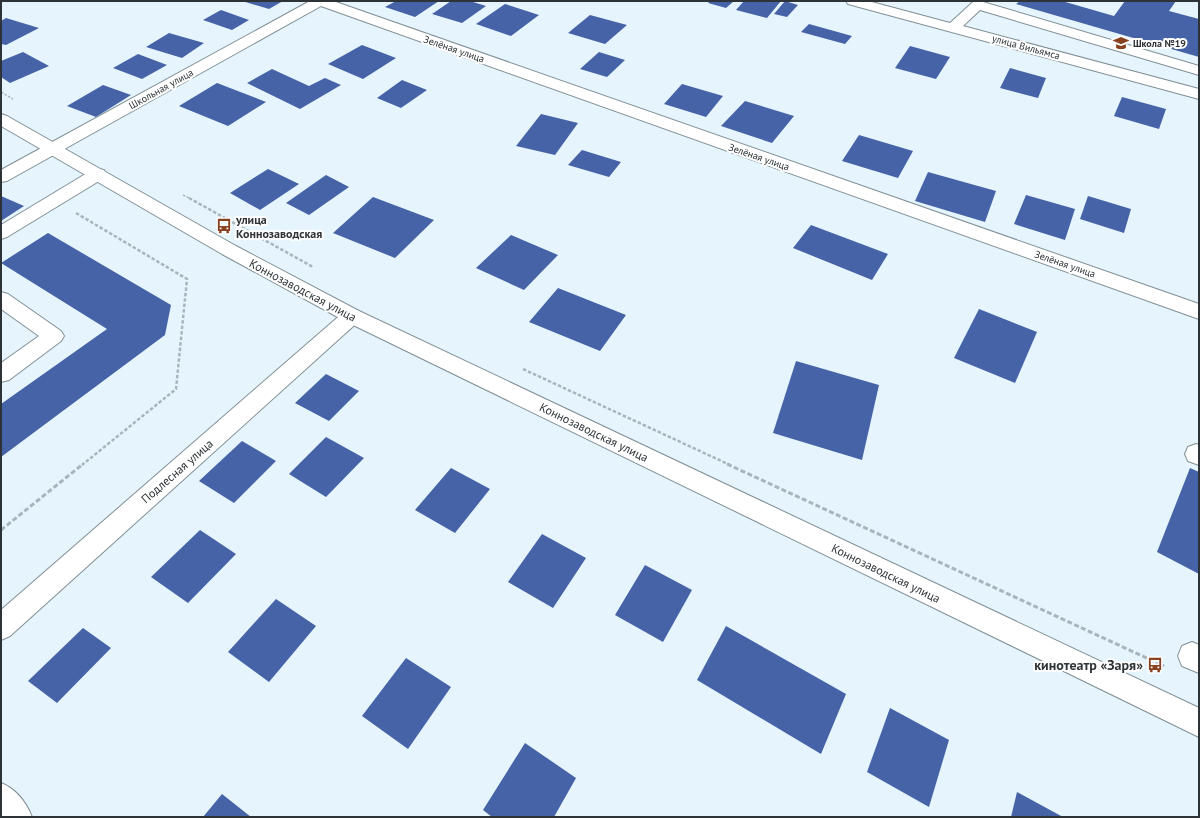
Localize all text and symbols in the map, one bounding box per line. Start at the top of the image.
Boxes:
street label: Зелёная улица [422,32,486,66]
street label: улица Вильямса [991,32,1061,62]
school or university icon: Школа №19 [1112,34,1130,52]
place label: Школа №19 [1133,37,1186,50]
street label: Школьная улица [127,66,196,112]
street label: Зелёная улица [727,140,791,174]
place label: улица Коннозаводская [235,212,322,241]
bus stop icon: улица Коннозаводская [215,217,233,235]
street label: Зелёная улица [1033,247,1097,281]
street label: Коннозаводская улица [247,255,359,325]
street label: Коннозаводская улица [537,399,651,465]
street label: Подлесная улица [138,436,216,506]
street label: Коннозаводская улица [829,540,943,606]
place label: кинотеатр «Заря» [1034,656,1143,674]
bus stop icon: кинотеатр «Заря» [1146,656,1164,674]

